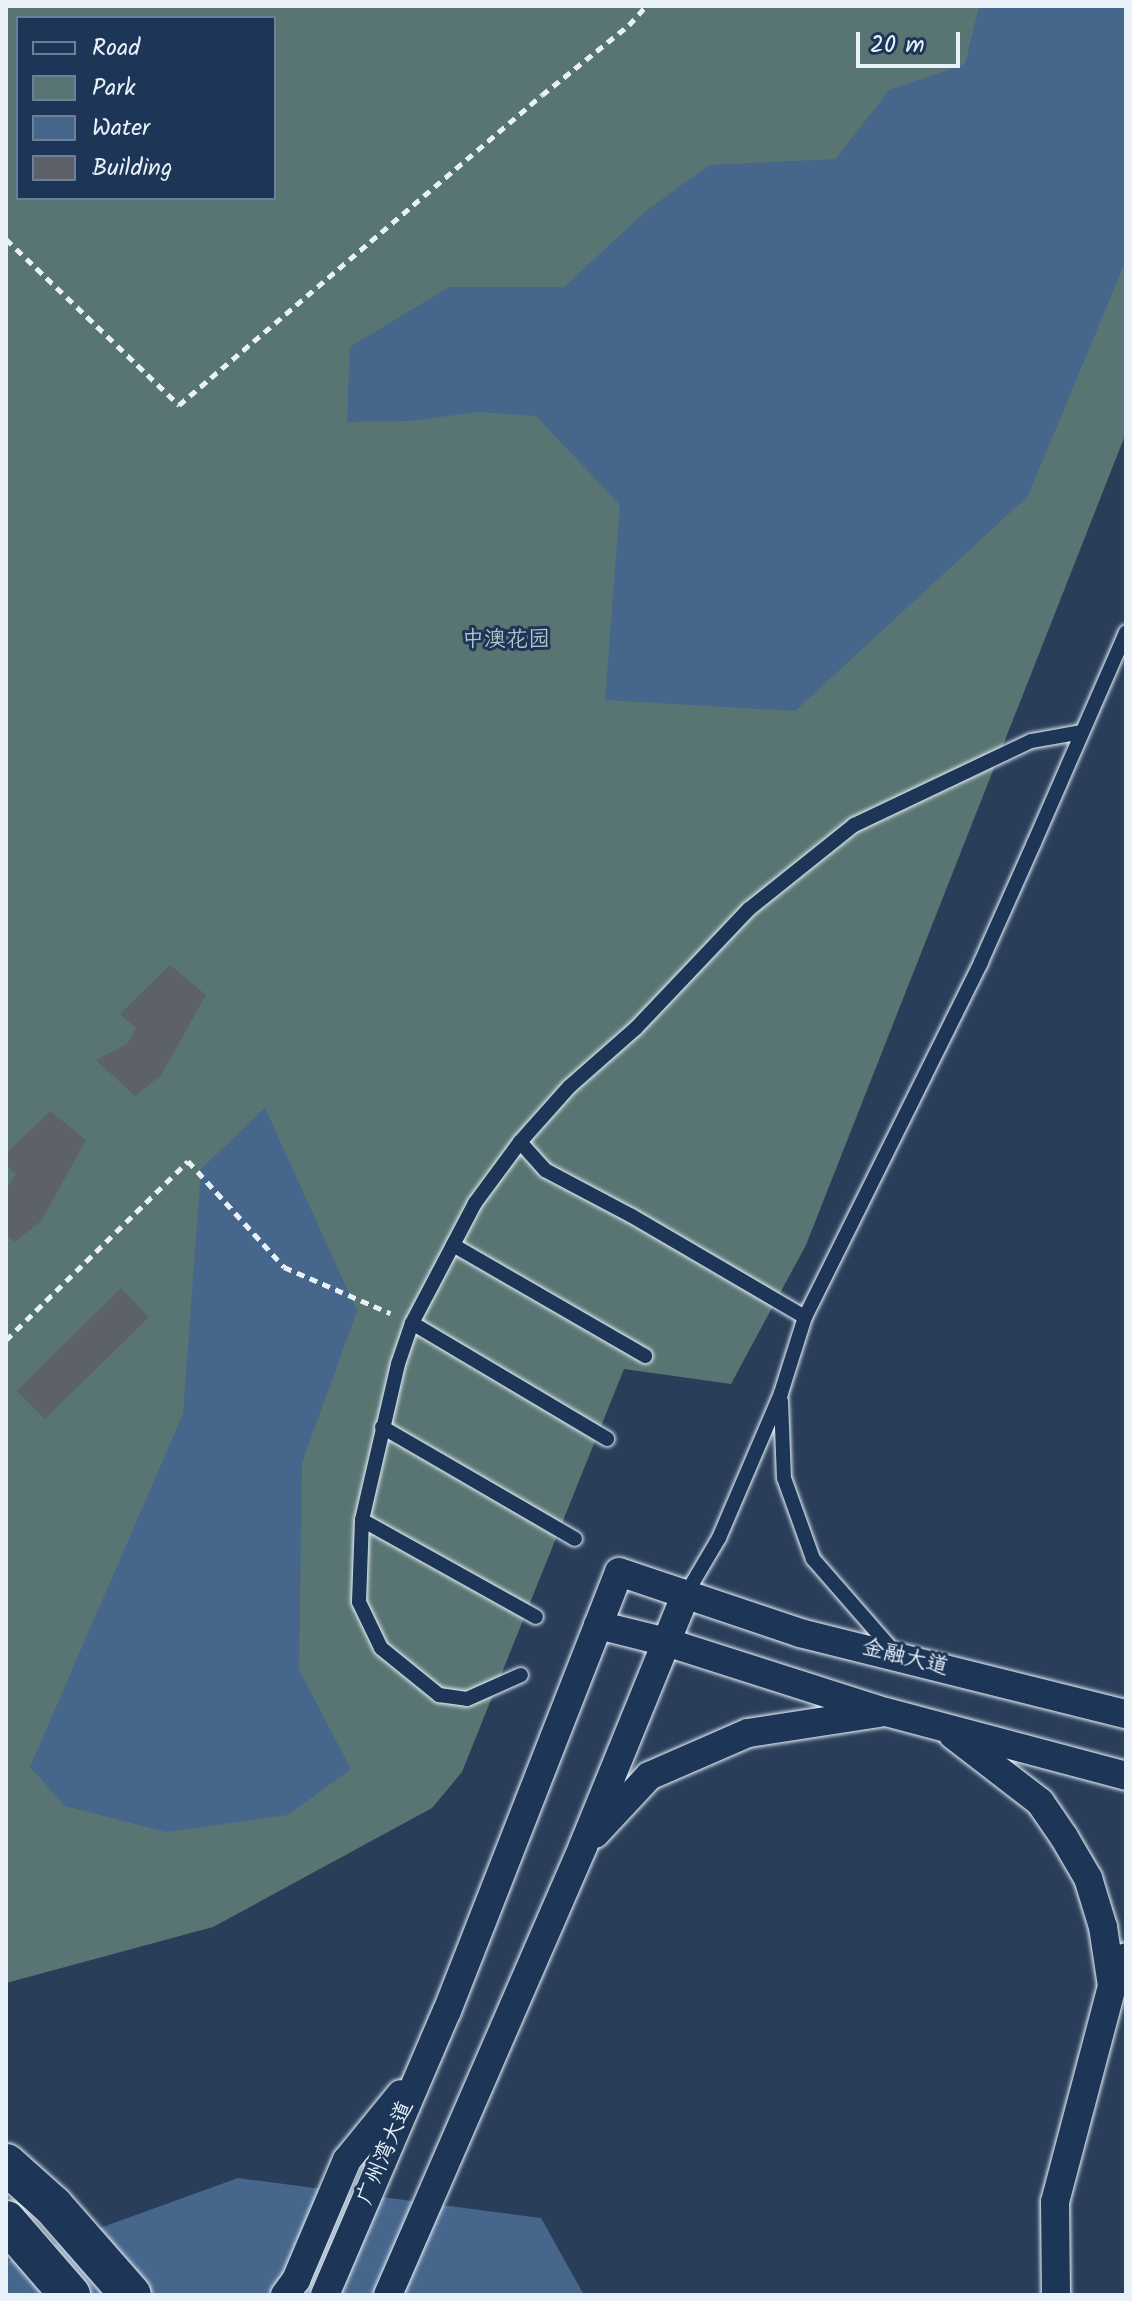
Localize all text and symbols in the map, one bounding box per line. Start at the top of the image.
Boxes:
legend [16,16,276,200]
scale bar [860,16,964,66]
text: 20 m [870,26,925,65]
text: Road [92,29,140,68]
text: Park [92,69,136,108]
text: Water [92,109,150,148]
text: Building [92,149,172,188]
park label: 中澳花园 [462,628,550,654]
street label: 金融大道 [859,1635,951,1681]
street label: 广州湾大道 [352,2097,420,2209]

